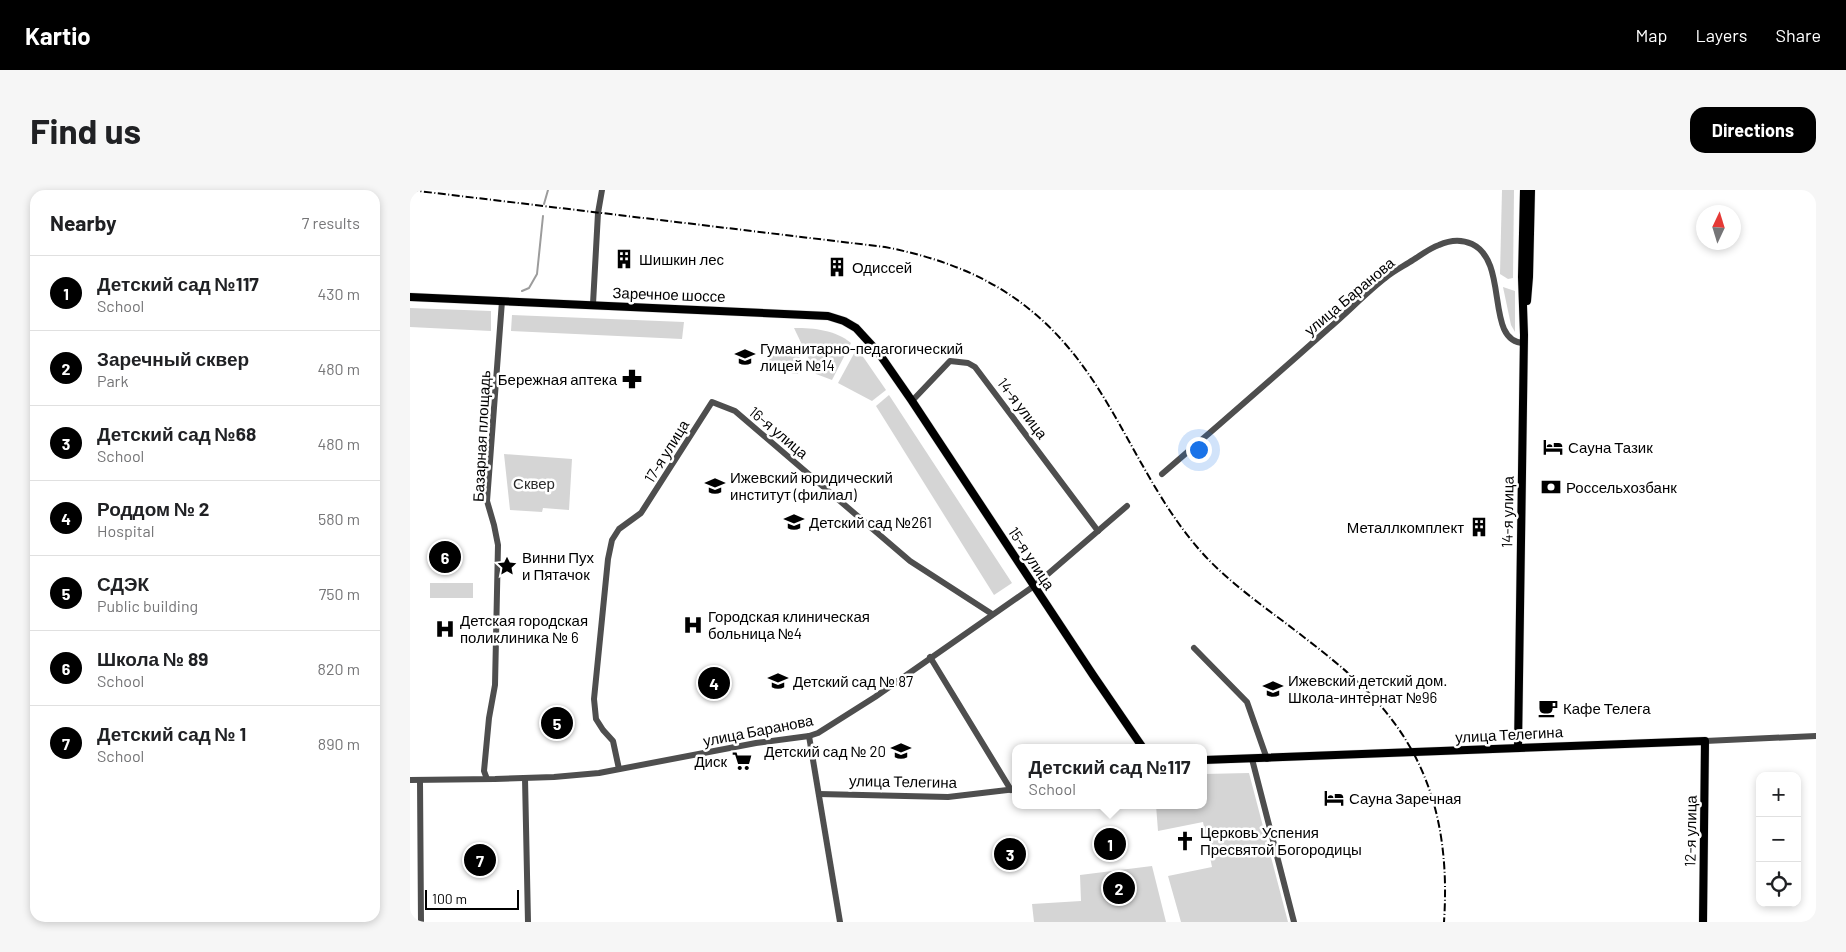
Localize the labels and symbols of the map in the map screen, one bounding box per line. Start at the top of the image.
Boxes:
north arrow [1696,205,1741,250]
building icon: Шишкин лес [613,248,635,270]
place label: Шишкин лес [639,250,724,268]
street label: улица Баранова [1300,253,1398,339]
building icon: Одиссей [826,256,848,278]
place label: Одиссей [852,258,912,276]
street label: Заречное шоссе [612,283,726,305]
place label: Гуманитарно-педагогический лицей №14 [760,339,963,374]
school or university icon: Гуманитарно-педагогический лицей №14 [734,346,756,368]
pharmacy icon: Бережная аптека [621,368,643,390]
street label: Базарная площадь [469,369,493,502]
place label: Бережная аптека [498,370,618,388]
street label: 14-я улица [994,374,1052,443]
street label: 16-я улица [746,402,813,462]
street label: 17-я улица [640,416,693,486]
hotel icon: Сауна Тазик [1542,436,1564,458]
your location [1186,437,1212,463]
place label: Сауна Тазик [1568,438,1653,456]
place label: Ижевский юридический институт (филиал) [730,468,893,503]
park label: Сквер [513,474,555,492]
school or university icon: Ижевский юридический институт (филиал) [704,475,726,497]
street label: 14-я улица [1497,475,1517,548]
bank icon: Россельхозбанк [1540,476,1562,498]
place label: Россельхозбанк [1566,478,1677,496]
school or university icon: Детский сад №261 [783,511,805,533]
place label: Детский сад №261 [809,513,932,531]
building icon: Металлкомплект [1468,516,1490,538]
place label: Металлкомплект [1347,518,1464,536]
street label: 15-я улица [1005,523,1059,593]
pin: 6 [429,538,461,576]
place label: Винни Пух и Пятачок [522,548,595,583]
place icon: Винни Пух и Пятачок [496,555,518,577]
place label: Городская клиническая больница №4 [708,607,870,642]
place label: Детская городская поликлиника № 6 [460,611,588,646]
hospital icon: Городская клиническая больница №4 [682,614,704,636]
hospital icon: Детская городская поликлиника № 6 [434,618,456,640]
pin: 4 [698,664,730,702]
school or university icon: Детский сад № 87 [767,670,789,692]
place label: Ижевский детский дом. Школа-интернат №96 [1288,671,1447,706]
place label: Детский сад № 87 [793,672,913,690]
school or university icon: Ижевский детский дом. Школа-интернат №96 [1262,678,1284,700]
cafe icon: Кафе Телега [1537,697,1559,719]
place label: Кафе Телега [1563,699,1651,717]
pin: 5 [541,704,573,742]
street label: улица Баранова [701,710,815,750]
street label: улица Телегина [1455,722,1564,746]
school or university icon: Детский сад № 20 [890,740,912,762]
place label: Детский сад № 20 [764,742,886,760]
supermarket icon: Диск [731,750,753,772]
place label: Диск [694,752,727,770]
street label: улица Телегина [849,771,958,791]
hotel icon: Сауна Заречная [1323,787,1345,809]
place label: Сауна Заречная [1349,789,1461,807]
street label: 12-я улица [1680,794,1700,867]
place label: Церковь Успения Пресвятой Богородицы [1200,823,1362,858]
pin: 1 [1094,825,1126,863]
church icon: Церковь Успения Пресвятой Богородицы [1174,830,1196,852]
pin: 3 [994,835,1026,873]
pin: 7 [464,841,496,879]
pin: 2 [1103,869,1135,907]
scale bar [425,887,519,910]

